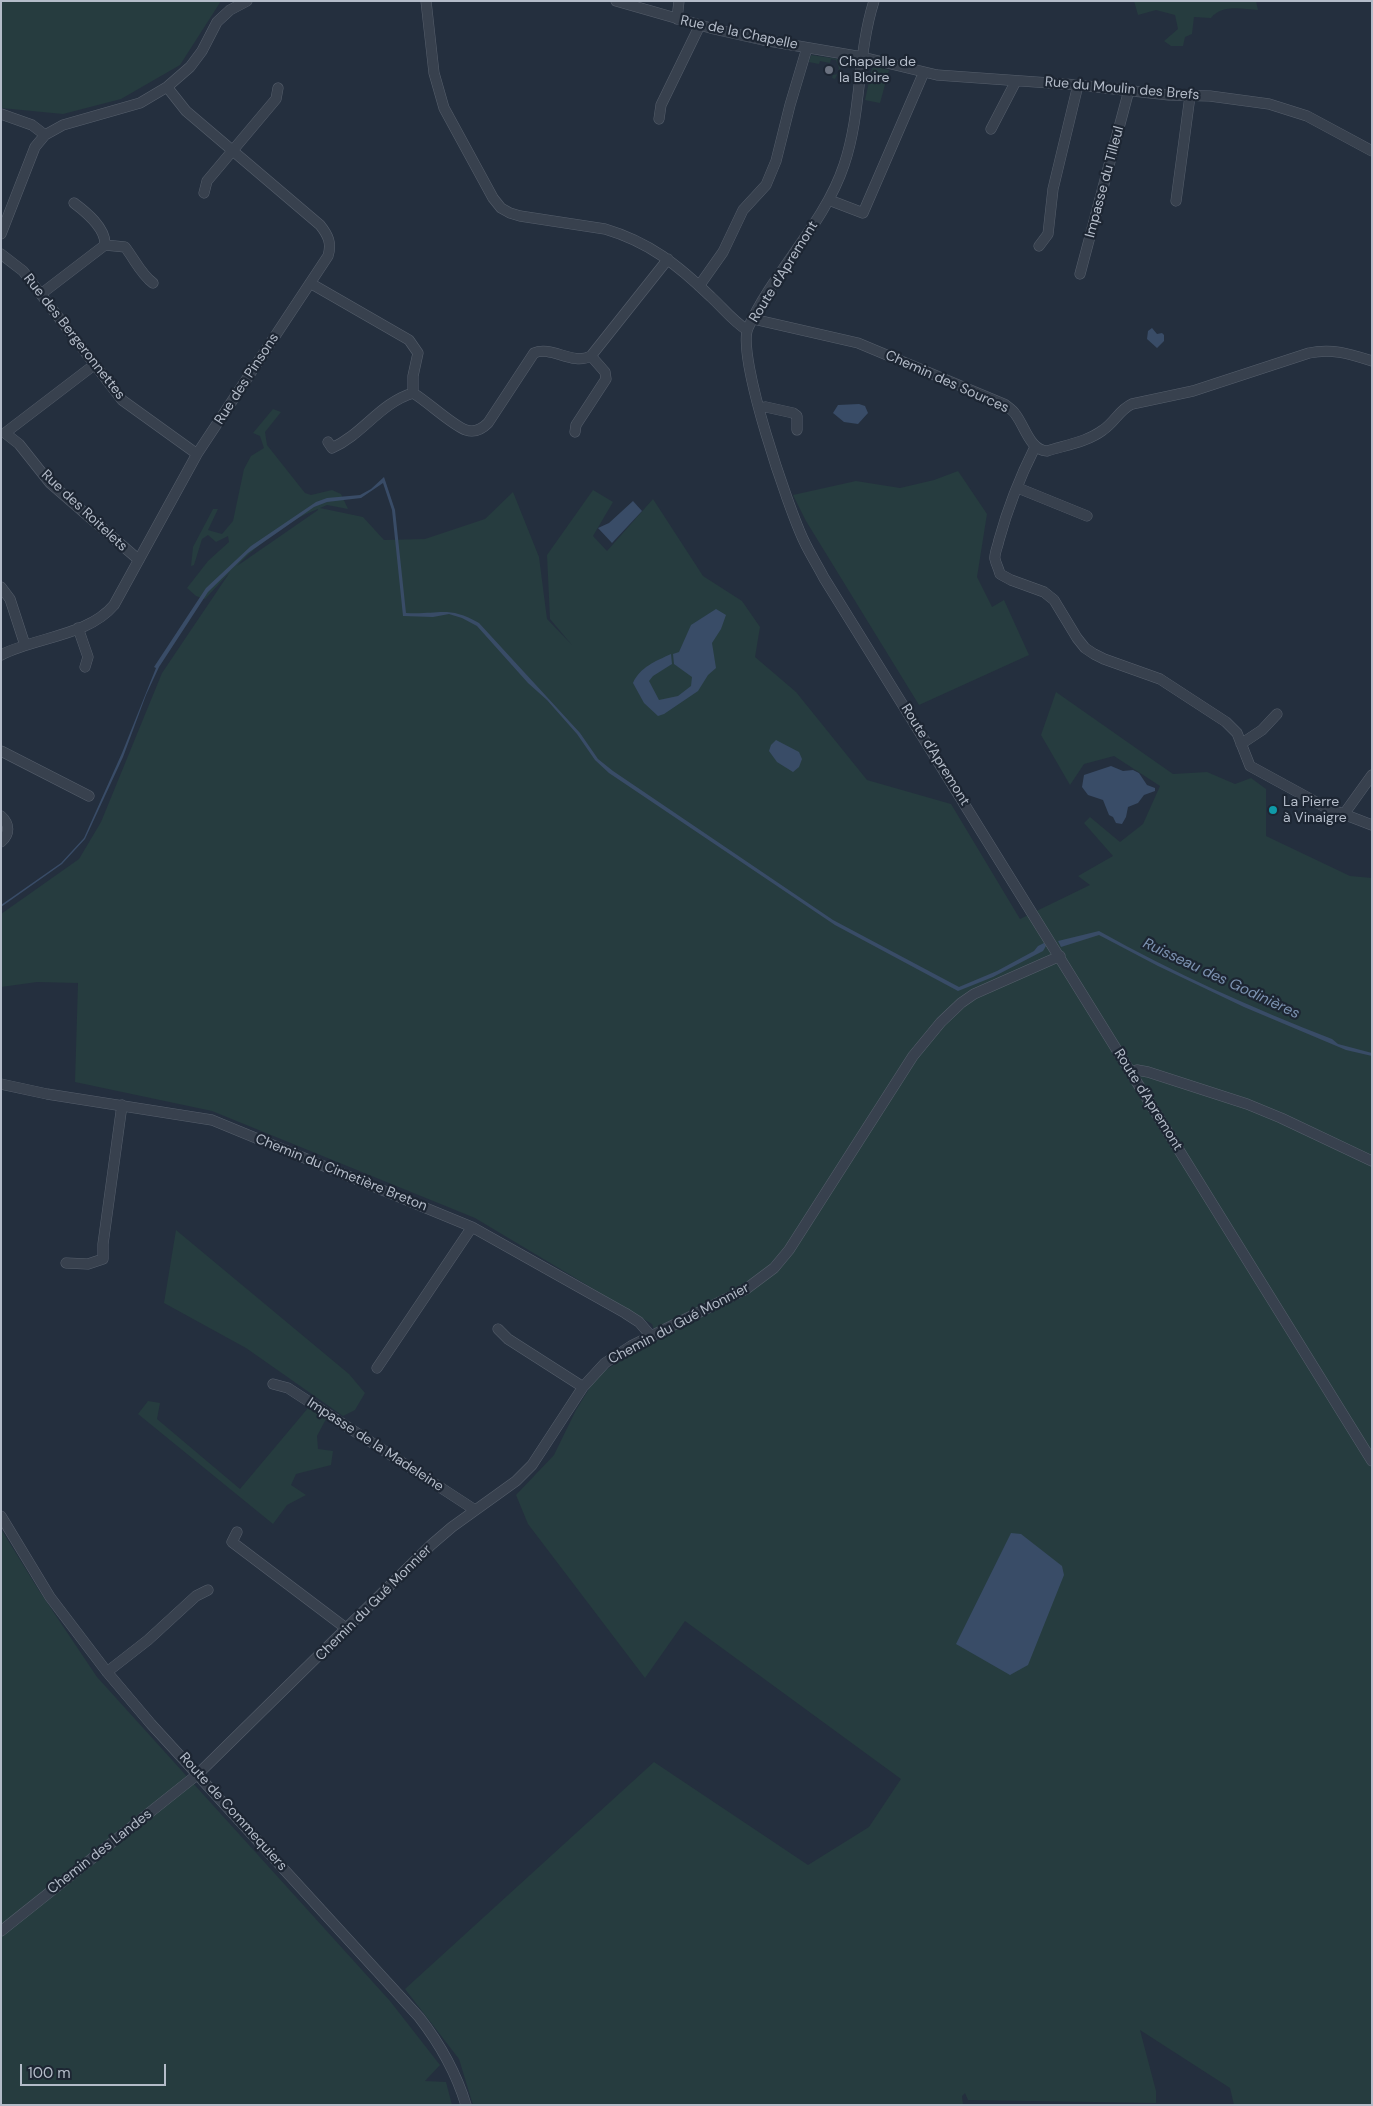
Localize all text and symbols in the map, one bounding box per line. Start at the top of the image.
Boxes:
street label: Rue de la Chapelle [679,12,799,54]
place label: Chapelle de la Bloire [839,54,916,86]
marker: Chapelle de la Bloire [823,64,835,76]
street label: Rue du Moulin des Brefs [1044,74,1200,104]
street label: Impasse du Tilleul [1082,124,1128,240]
street label: Route d'Apremont [746,218,822,326]
street label: Rue des Bergeronnettes [20,271,128,403]
street label: Rue des Pinsons [211,330,283,428]
street label: Chemin des Sources [883,347,1011,417]
street label: Rue des Roitelets [37,467,131,555]
street label: Route d'Apremont [897,701,973,809]
place label: La Pierre à Vinaigre [1283,794,1347,826]
marker: La Pierre à Vinaigre [1267,804,1279,816]
water label: Ruisseau des Godinières [1140,935,1302,1023]
street label: Route d'Apremont [1110,1046,1186,1154]
street label: Chemin du Cimetière Breton [253,1131,429,1215]
street label: Chemin du Gué Monnier [606,1280,752,1368]
street label: Impasse de la Madeleine [304,1395,446,1495]
street label: Chemin du Gué Monnier [313,1542,435,1664]
street label: Route de Commequiers [176,1749,290,1875]
street label: Chemin des Landes [44,1806,156,1898]
scale bar [22,2054,169,2086]
text: 100 m [28,2063,71,2083]

